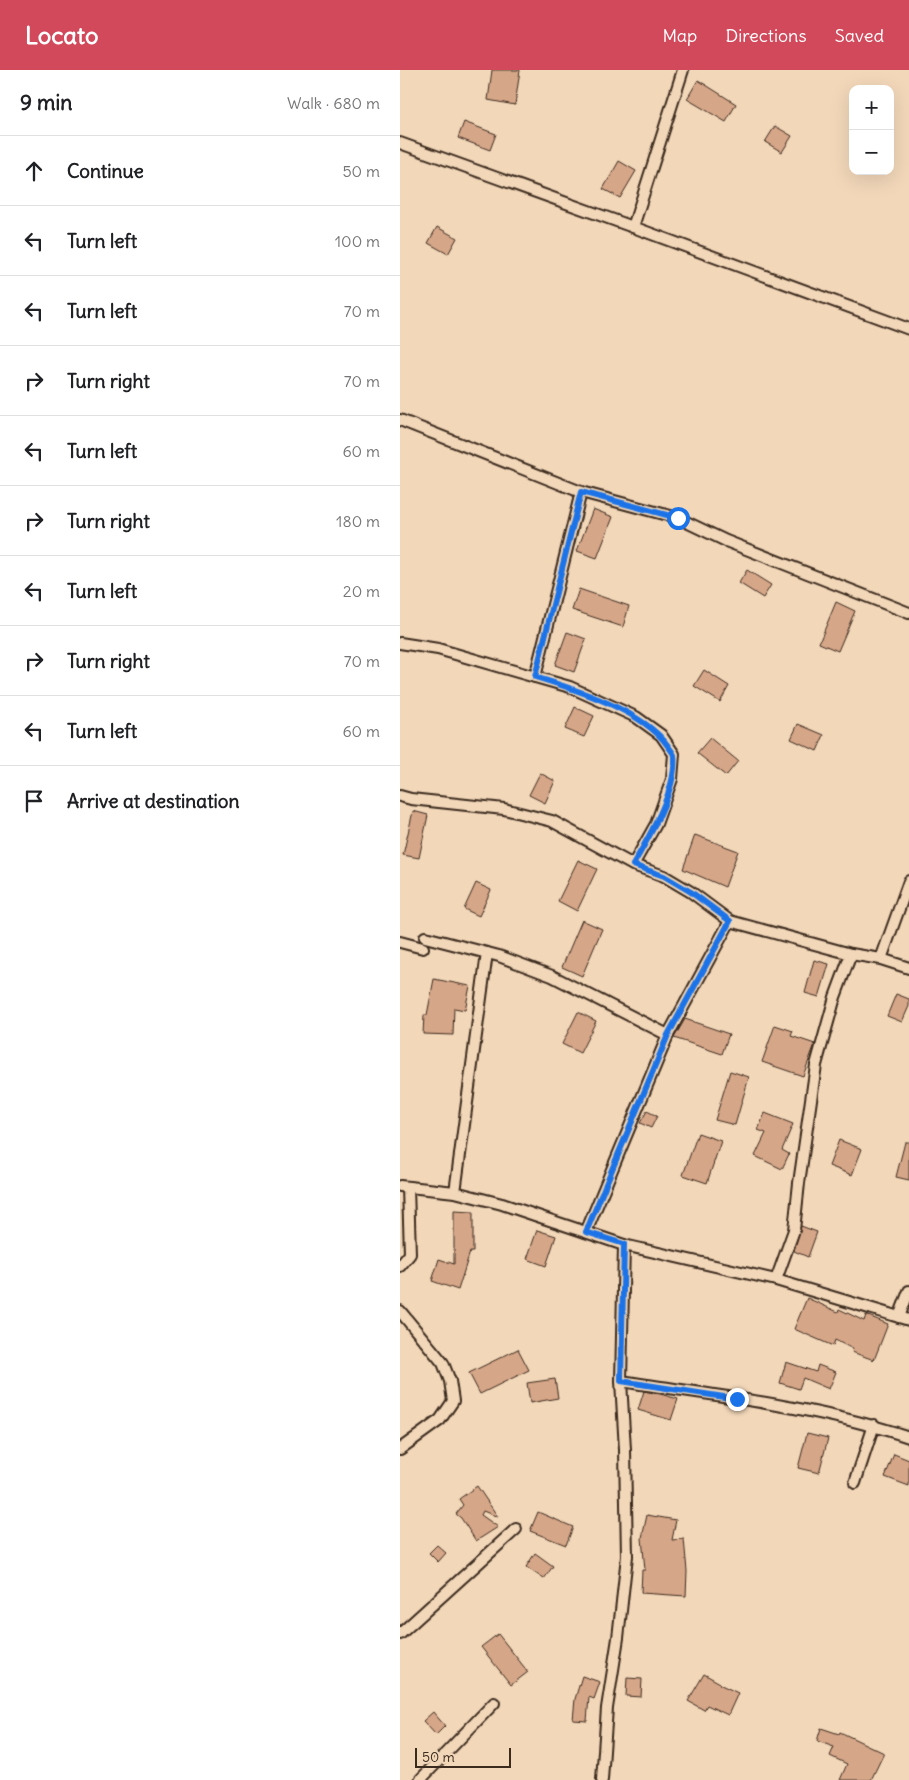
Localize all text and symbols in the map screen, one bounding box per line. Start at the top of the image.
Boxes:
text: Locato [25,20,99,50]
text: Map [662,24,697,47]
text: Directions [725,24,807,47]
text: Saved [835,24,884,47]
map controls [849,85,894,175]
button: + [849,85,894,130]
text: 9 min [20,89,72,116]
text: Walk · 680 m [287,93,380,113]
button: − [849,130,894,175]
icon: ahead [20,157,48,185]
text: Continue [67,159,144,183]
text: 50 m [342,161,380,181]
icon: left [20,227,48,255]
text: Turn left [67,229,137,253]
text: 100 m [335,231,380,251]
icon: left [20,297,48,325]
text: Turn left [67,299,137,323]
text: 70 m [344,301,380,321]
icon: right [20,367,48,395]
text: Turn right [67,369,150,393]
text: 70 m [344,371,380,391]
icon: left [20,437,48,465]
text: Turn left [67,439,137,463]
text: 60 m [342,441,380,461]
icon: right [20,507,48,535]
route start [667,507,690,530]
text: Turn right [67,509,150,533]
text: 180 m [336,511,380,531]
icon: left [20,577,48,605]
text: Turn left [67,579,137,603]
text: 20 m [343,581,380,601]
icon: right [20,647,48,675]
text: Turn right [67,649,150,673]
text: 70 m [344,651,380,671]
icon: left [20,717,48,745]
text: Turn left [67,719,137,743]
text: 60 m [342,721,380,741]
icon: arrive [20,787,48,815]
text: Arrive at destination [67,789,240,813]
route end [726,1388,749,1411]
scale bar [415,1745,511,1768]
text: 50 m [422,1748,455,1766]

